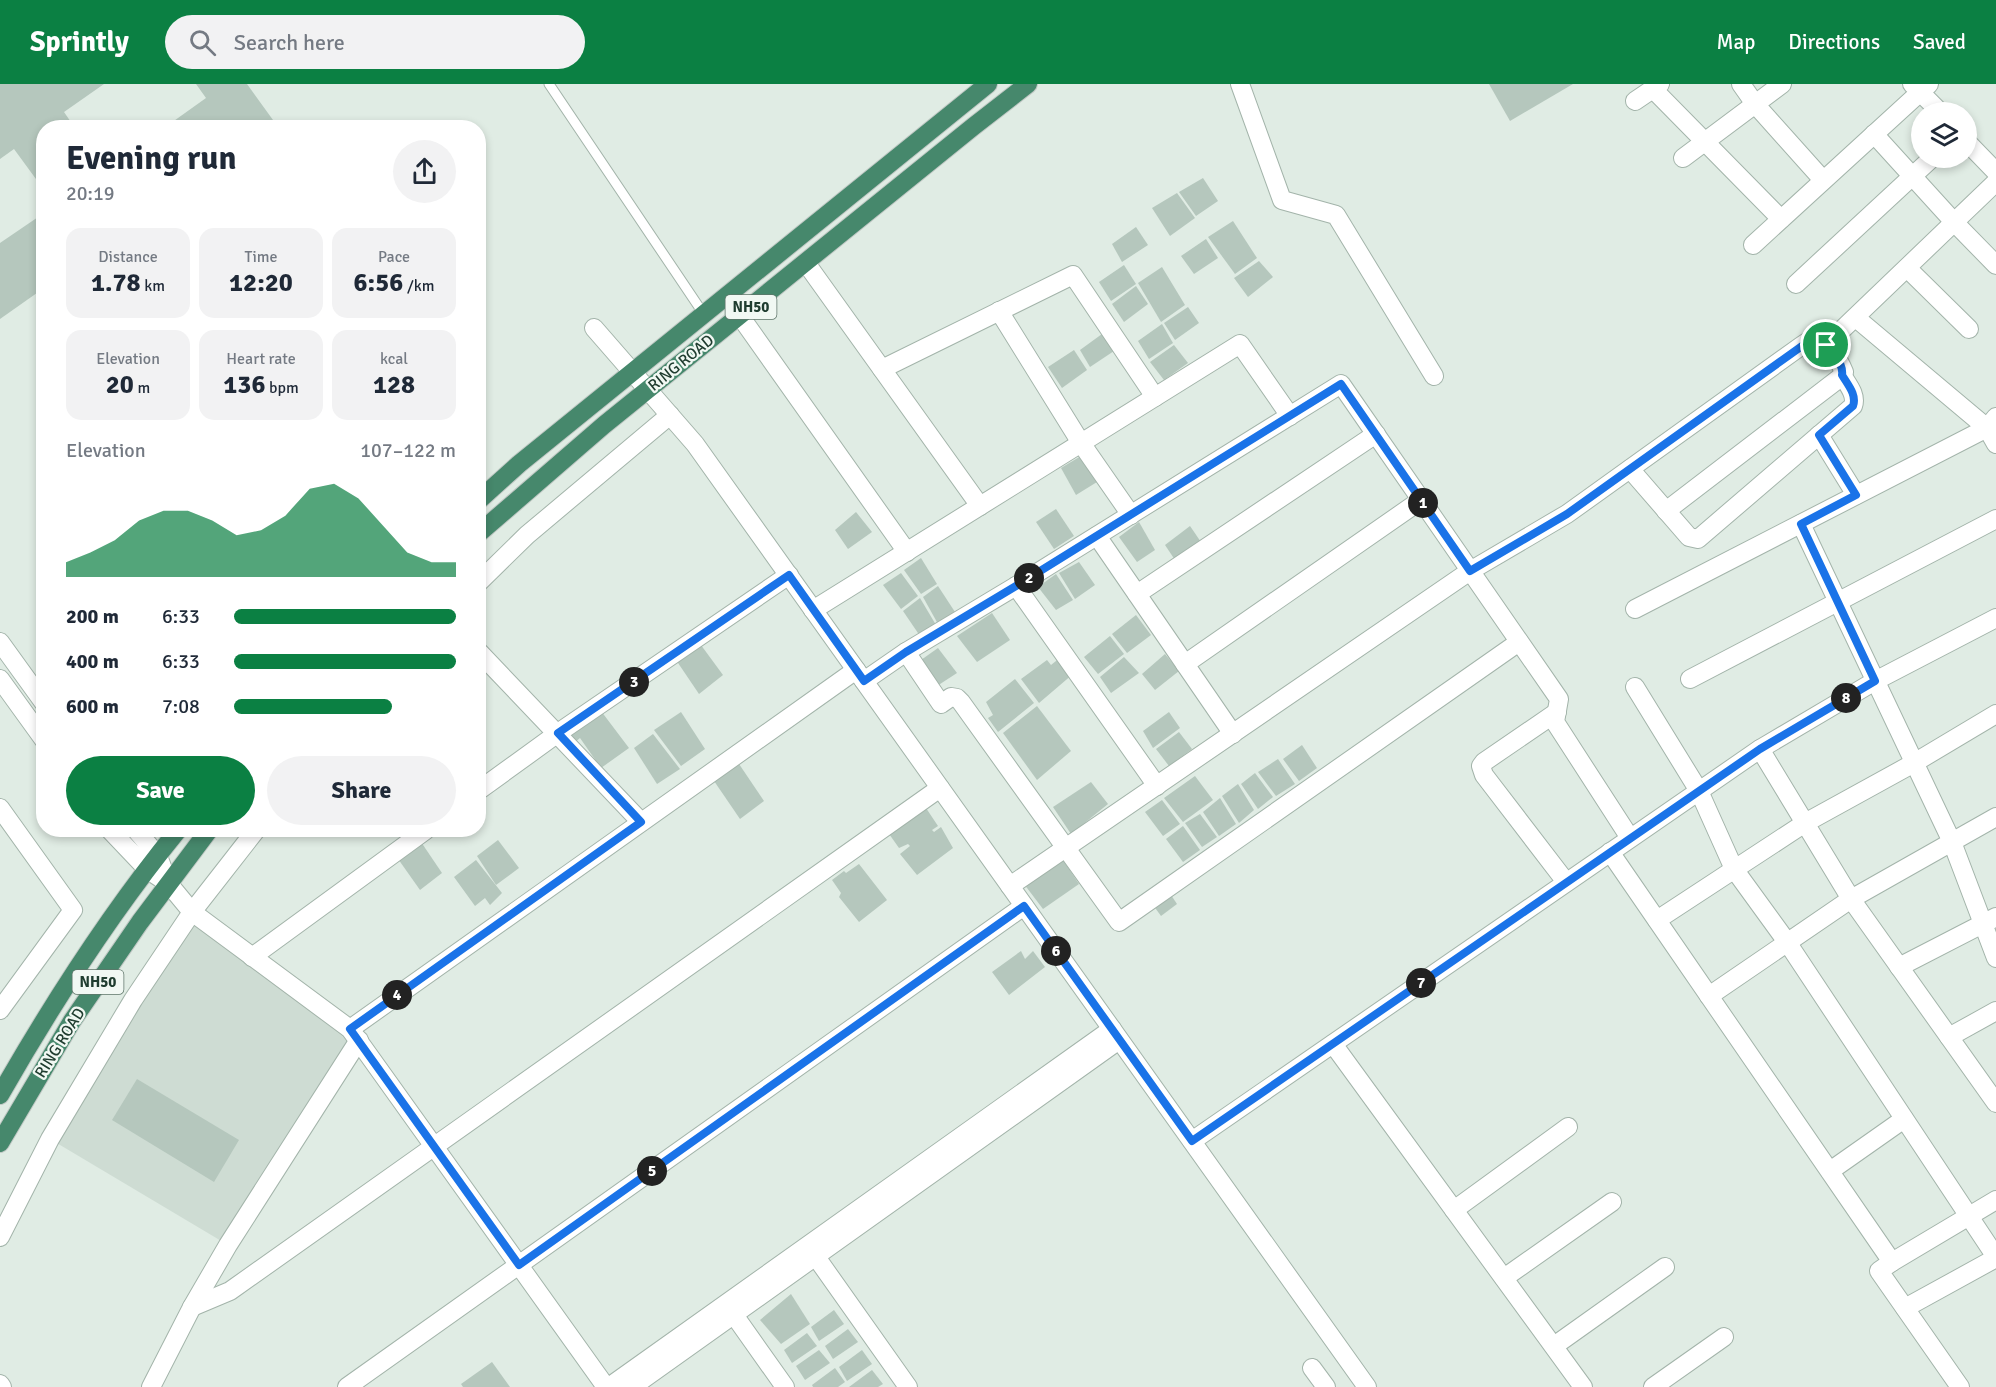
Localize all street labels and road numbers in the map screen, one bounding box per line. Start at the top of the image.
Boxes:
road number: NH50 [726,295,777,319]
street label: RING ROAD [644,330,718,396]
road number: NH50 [72,970,124,994]
street label: RING ROAD [31,1004,89,1082]

